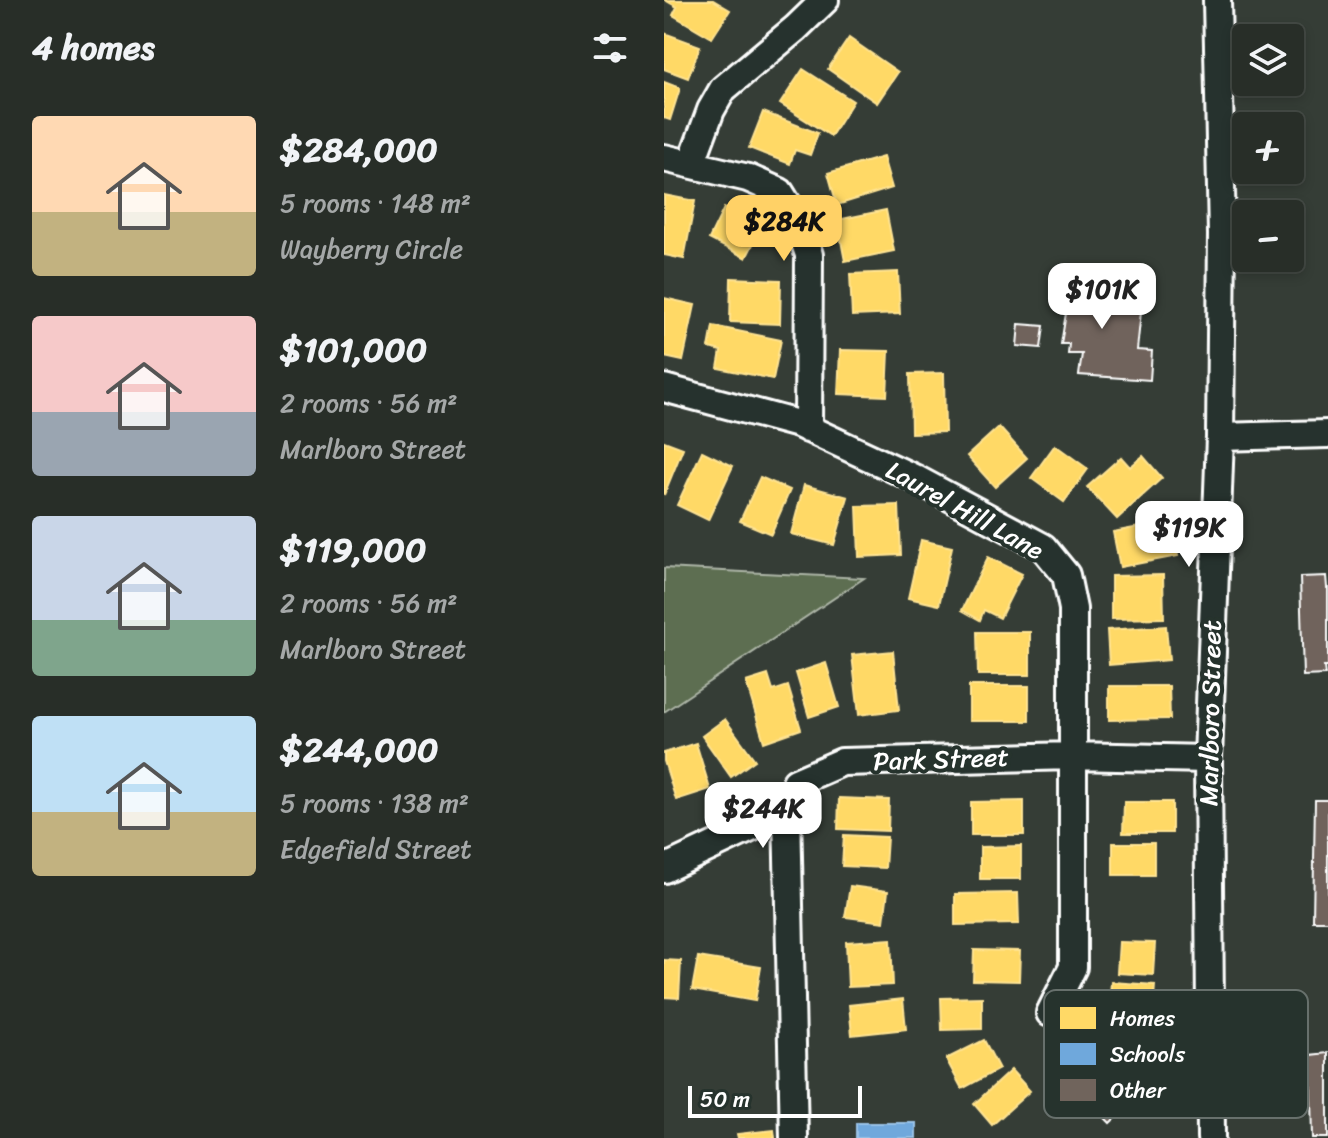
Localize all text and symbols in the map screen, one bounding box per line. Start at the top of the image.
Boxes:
text: 4 homes [32,18,155,78]
map controls [1232,24,1304,272]
button: layers [1232,24,1304,96]
icon: filters [588,26,632,70]
button: + [1232,112,1304,184]
text: $284,000 [280,120,438,180]
icon: home [96,148,192,244]
text: 5 rooms · 148 m² [280,180,471,226]
pin: $284K [728,195,840,263]
text: $284K [744,198,824,244]
button: − [1232,200,1304,272]
text: Wayberry Circle [280,226,463,272]
pin: $101K [1046,263,1158,331]
text: $101K [1066,266,1138,312]
text: $101,000 [280,320,427,380]
icon: home [96,348,192,444]
text: 2 rooms · 56 m² [280,380,458,426]
text: Marlboro Street [280,426,466,472]
street label: Laurel Hill Lane [877,447,1053,573]
pin: $119K [1133,501,1245,569]
text: $119K [1153,504,1225,550]
text: $119,000 [280,520,427,580]
icon: home [96,548,192,644]
text: 2 rooms · 56 m² [280,580,458,626]
street label: Marlboro Street [1185,620,1235,806]
text: Marlboro Street [280,626,466,672]
text: $244,000 [280,720,439,780]
street label: Park Street [872,734,1010,784]
icon: home [96,748,192,844]
text: 5 rooms · 138 m² [280,780,469,826]
pin: $244K [707,782,819,850]
text: $244K [723,785,803,831]
text: Edgefield Street [280,826,472,872]
legend [1044,990,1308,1118]
text: Homes [1110,999,1176,1038]
text: Schools [1110,1035,1186,1074]
text: Other [1110,1071,1167,1110]
text: 50 m [700,1080,750,1119]
scale bar [688,1082,862,1118]

